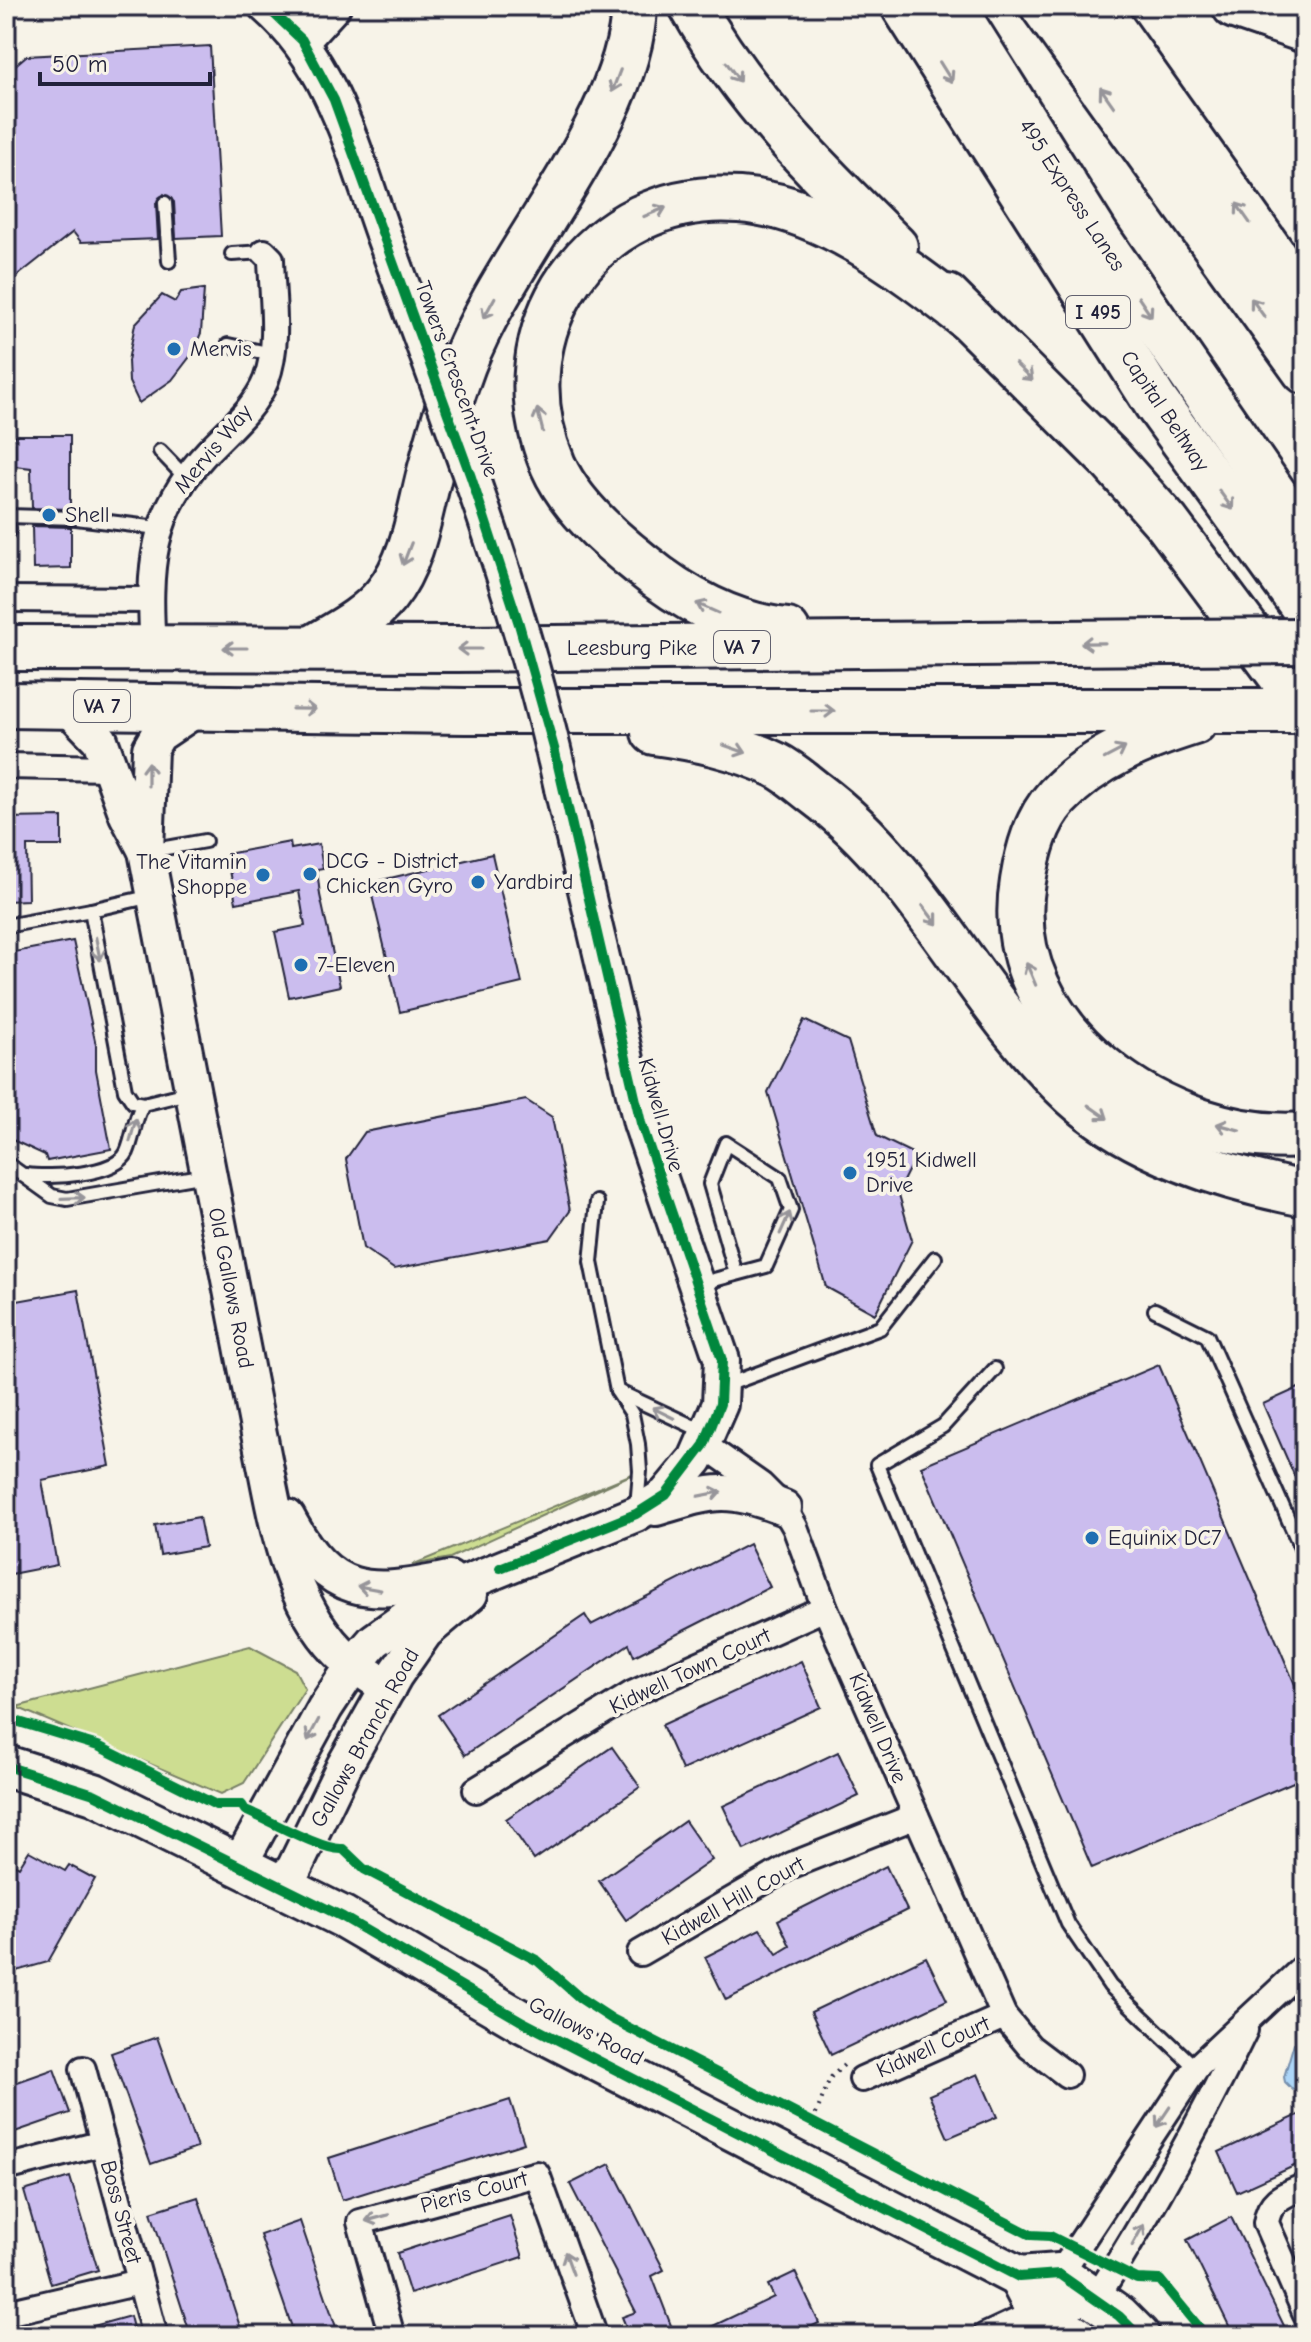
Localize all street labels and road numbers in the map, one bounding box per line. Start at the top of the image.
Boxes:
street label: 495 Express Lanes [1013,114,1131,276]
street label: Towers Crescent Drive [409,277,505,481]
road number: I 495 [1066,296,1130,328]
street label: Capital Beltway [1115,346,1215,477]
street label: Mervis Way [168,399,258,499]
road number: VA 7 [714,631,770,663]
street label: Leesburg Pike [567,635,697,661]
road number: VA 7 [74,690,130,722]
street label: Kidwell Drive [632,1055,690,1175]
street label: Old Gallows Road [203,1205,259,1371]
street label: Kidwell Town Court [605,1622,775,1720]
street label: Gallows Branch Road [305,1644,425,1832]
street label: Kidwell Drive [843,1669,913,1787]
street label: Kidwell Hill Court [657,1851,809,1951]
street label: Gallows Road [524,1991,648,2071]
street label: Kidwell Court [872,2010,994,2084]
street label: Boss Street [95,2158,147,2267]
street label: Pieris Court [418,2165,531,2219]

